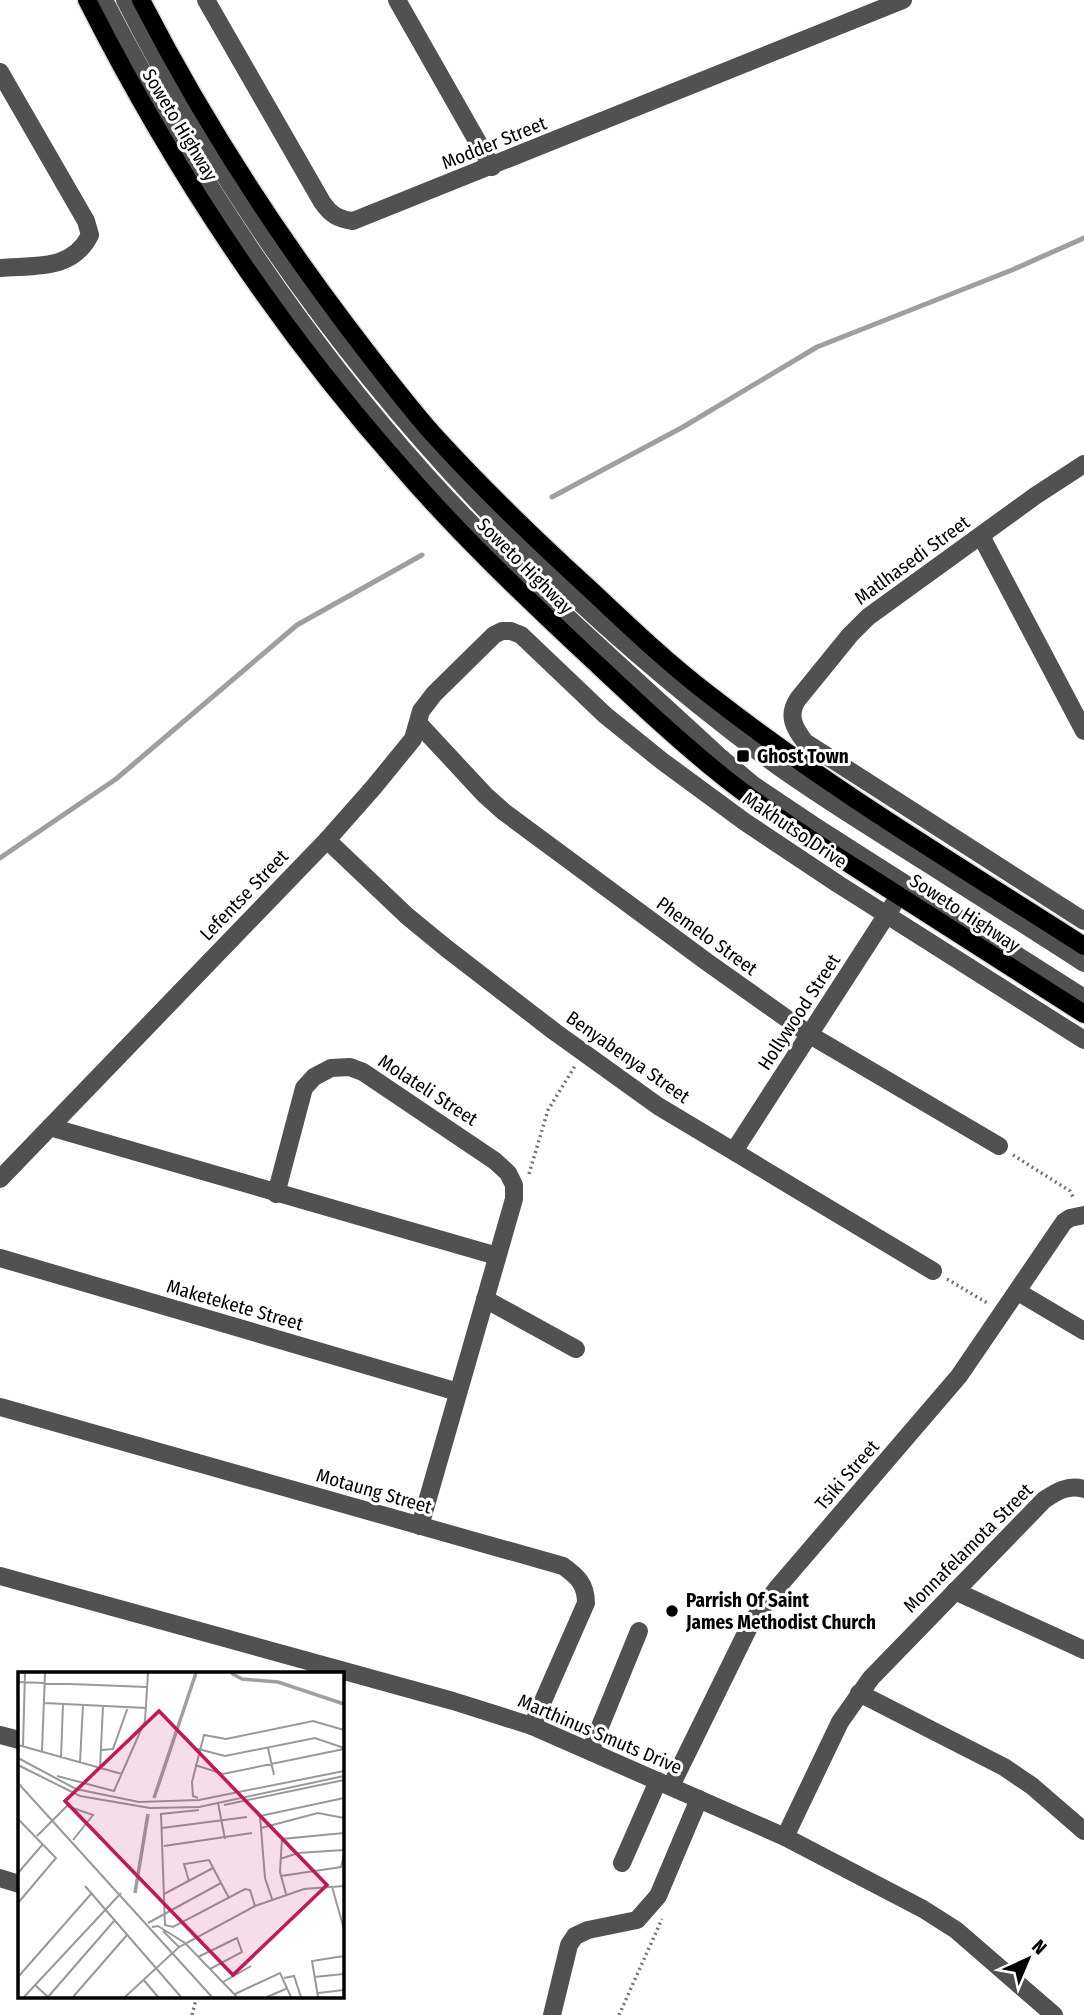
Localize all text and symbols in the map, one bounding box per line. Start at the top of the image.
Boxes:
street label: Soweto Highway [138,65,223,186]
street label: Modder Street [438,111,551,174]
street label: Matlhasedi Street [850,510,975,609]
street label: Soweto Highway [472,513,578,619]
place label: Ghost Town [757,745,849,768]
marker: Ghost Town [735,748,751,764]
street label: Makhutso Drive [739,787,851,873]
street label: Lefentse Street [195,844,294,945]
street label: Soweto Highway [906,869,1025,957]
street label: Phemelo Street [652,892,763,981]
street label: Hollywood Street [753,949,845,1074]
street label: Benyabenya Street [562,1006,695,1109]
street label: Molateli Street [374,1049,483,1131]
street label: Maketekete Street [164,1275,307,1336]
street label: Tsiki Street [810,1435,884,1515]
street label: Motaung Street [314,1464,435,1519]
street label: Monnafelamota Street [899,1478,1038,1617]
place label: Parrish Of Saint James Methodist Church [685,1589,876,1634]
marker: Parrish Of Saint James Methodist Church [664,1603,680,1619]
inset map [18,1672,343,1997]
street label: Marthinus Smuts Drive [515,1689,685,1779]
north arrow [993,1924,1063,1994]
text: N [1027,1935,1052,1959]

